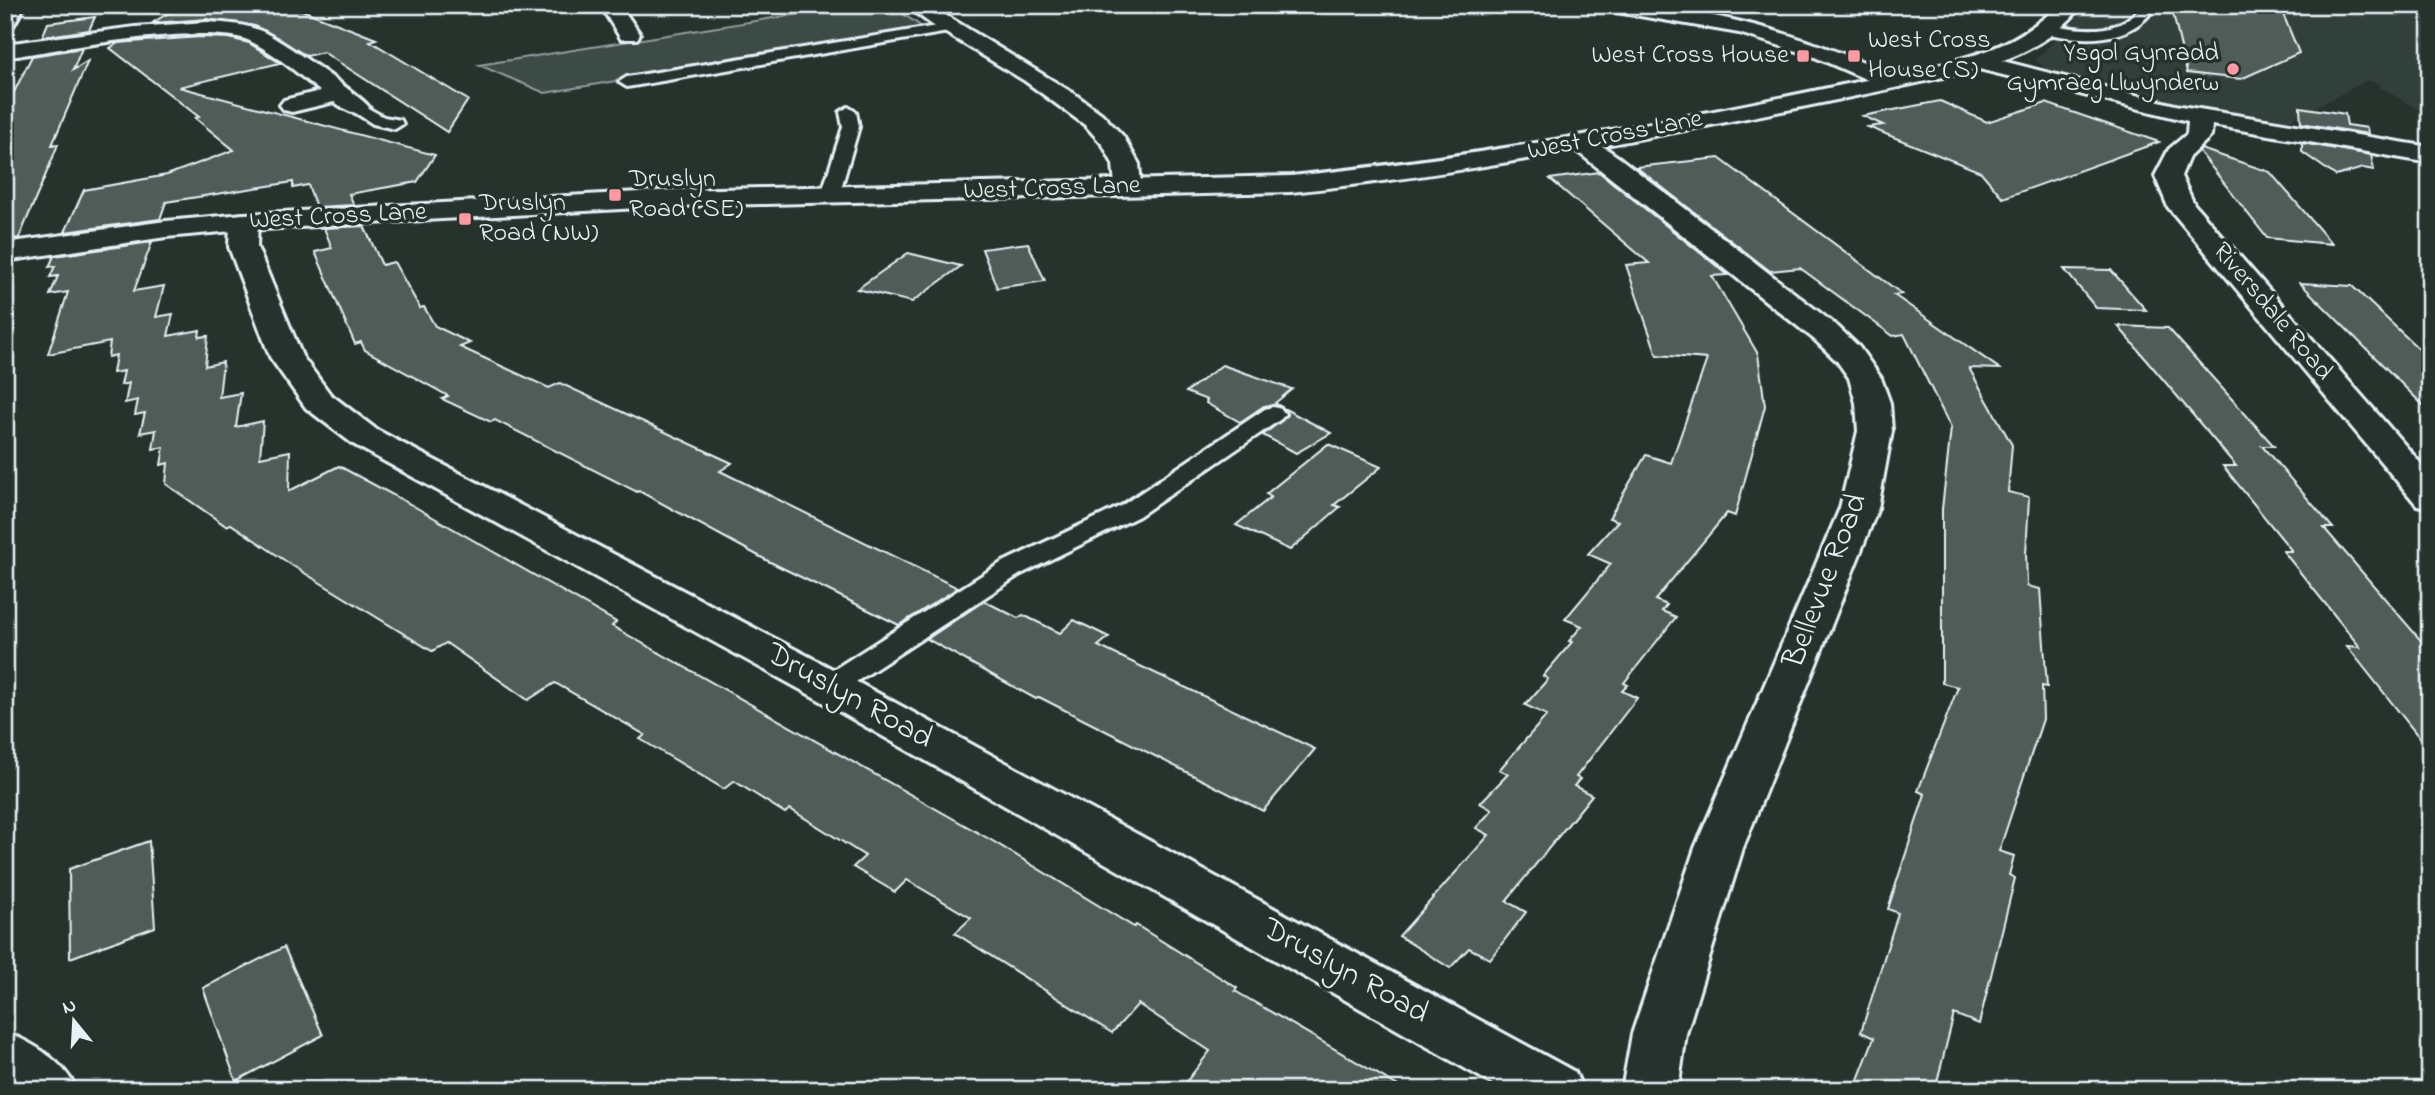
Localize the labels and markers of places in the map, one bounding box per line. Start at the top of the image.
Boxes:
place label: West Cross House (S) [1868,22,1991,90]
place label: Ysgol Gynradd Gymraeg Llwynderw [2006,35,2219,103]
place label: West Cross House [1592,37,1789,75]
marker: West Cross House [1795,48,1811,64]
marker: West Cross House (S) [1846,48,1862,64]
marker: Ysgol Gynradd Gymraeg Llwynderw [2225,61,2241,77]
place label: Druslyn Road (SE) [628,161,743,229]
place label: Druslyn Road (NW) [478,185,599,253]
marker: Druslyn Road (SE) [607,187,623,203]
marker: Druslyn Road (NW) [457,211,473,227]

